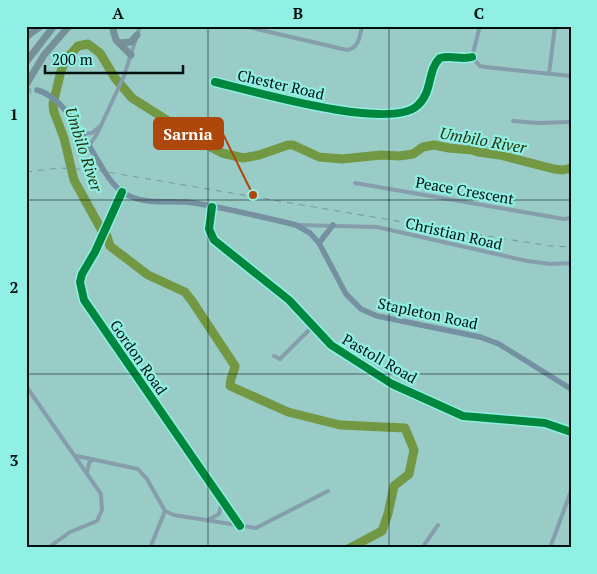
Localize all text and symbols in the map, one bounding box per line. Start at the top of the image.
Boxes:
text: A [112,2,124,24]
text: B [293,2,303,24]
text: C [474,2,484,24]
scale bar [45,42,182,74]
text: 200 m [52,49,93,69]
street label: Chester Road [236,64,326,104]
text: 1 [9,103,19,125]
water label: Umbilo River [60,104,108,195]
callout: Sarnia [154,118,223,149]
water label: Umbilo River [438,122,529,159]
text: Sarnia [163,123,213,145]
street label: Peace Crescent [414,171,516,209]
street label: Christian Road [404,212,504,254]
text: 2 [9,276,19,298]
street label: Stapleton Road [376,293,480,333]
street label: Gordon Road [106,316,172,398]
street label: Pastoll Road [339,329,421,387]
text: 3 [9,449,19,471]

